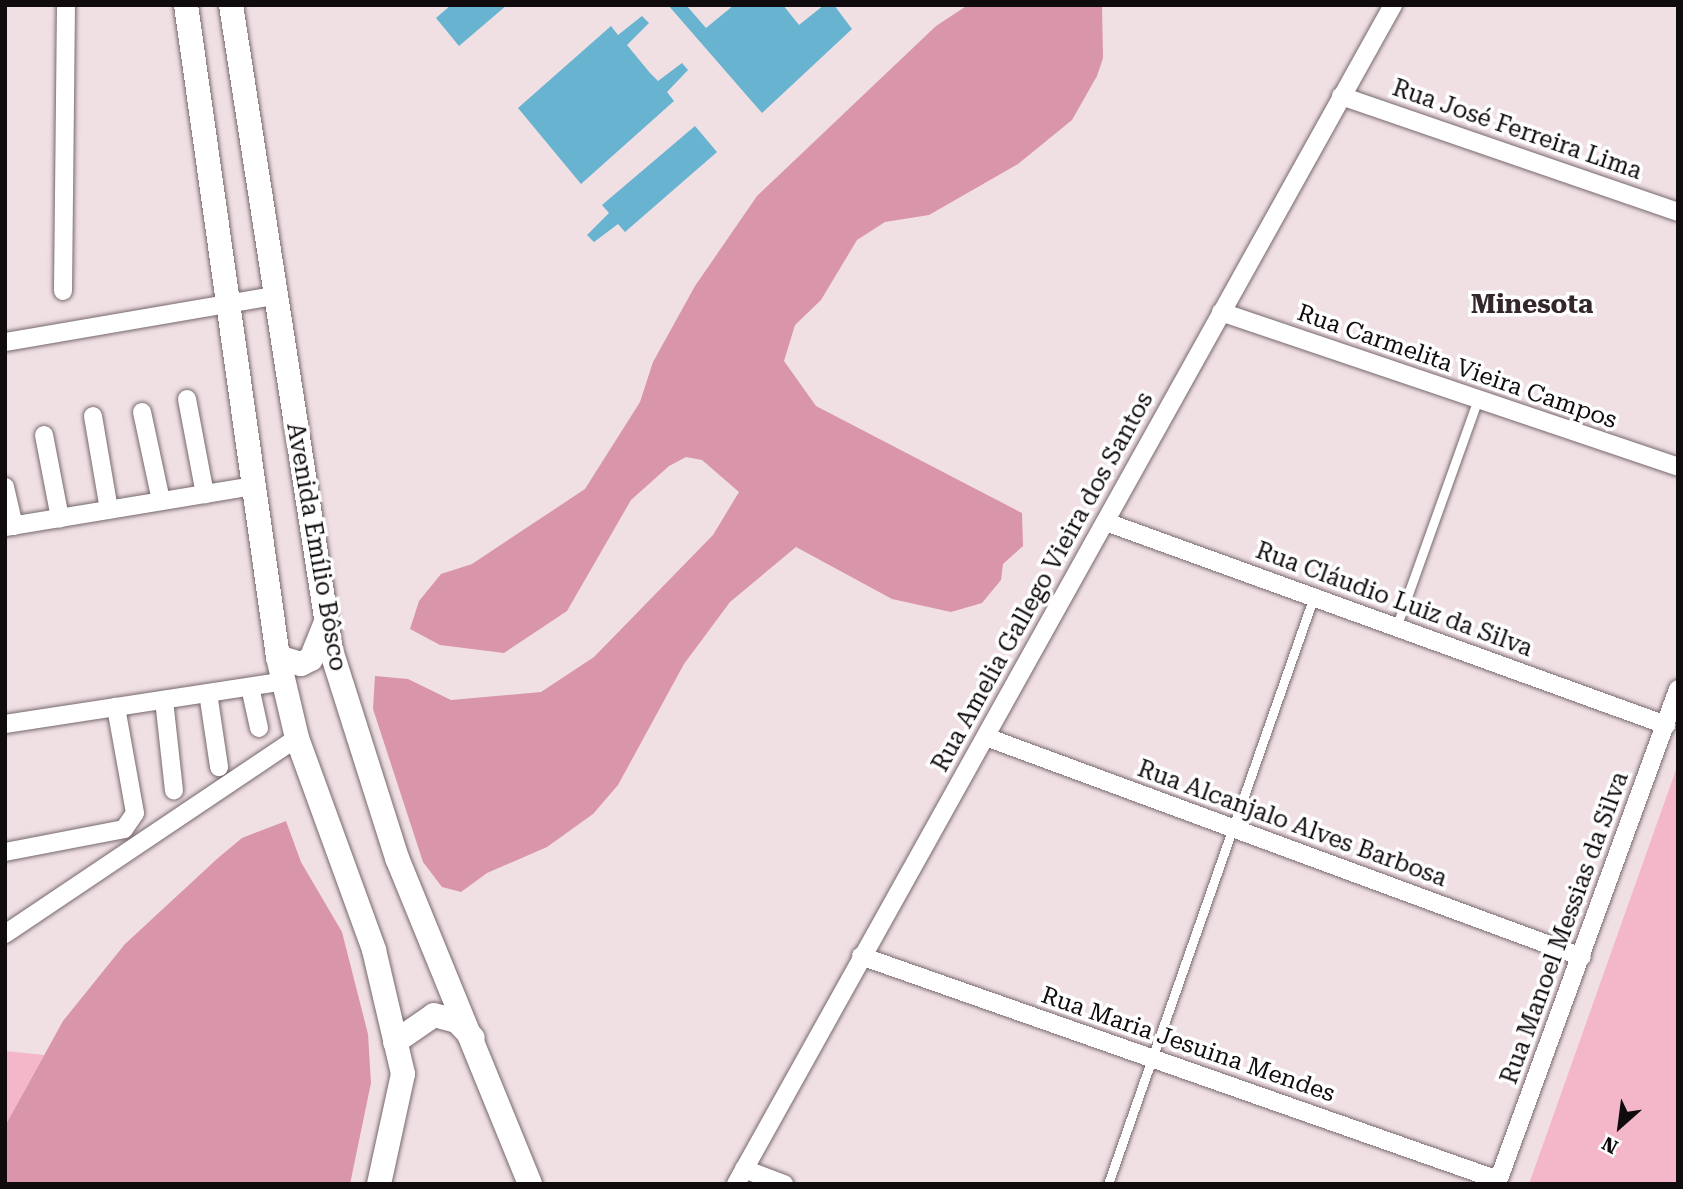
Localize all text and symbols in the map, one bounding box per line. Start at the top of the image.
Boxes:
street label: Rua José Ferreira Lima [1389,74,1645,186]
district label: Minesota [1471,289,1593,321]
street label: Rua Carmelita Vieira Campos [1293,299,1621,435]
street label: Rua Amelia Gallego Vieira dos Santos [926,387,1160,777]
street label: Avenida Emílio Bôsco [280,421,352,673]
street label: Rua Cláudio Luiz da Silva [1252,536,1536,664]
street label: Rua Alcanjalo Alves Barbosa [1133,755,1451,893]
street label: Rua Manoel Messias da Silva [1495,768,1635,1088]
street label: Rua Maria Jesuina Mendes [1037,981,1339,1109]
north arrow [1585,1091,1655,1161]
text: N [1598,1131,1622,1159]

